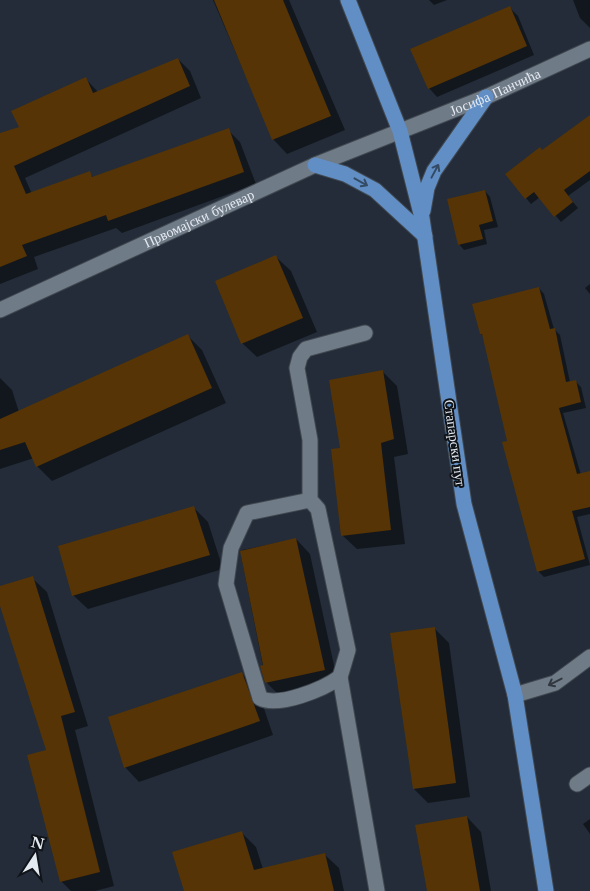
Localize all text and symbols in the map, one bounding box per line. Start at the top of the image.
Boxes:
street label: Јосифа Панчића [447,64,544,120]
one-way arrow [431,164,440,179]
one-way arrow [353,177,368,187]
street label: Првомајски булевар [141,185,257,252]
street label: Стапарски пут [440,399,470,487]
one-way arrow [548,678,563,687]
north arrow [10,831,60,881]
text: N [29,833,46,853]

